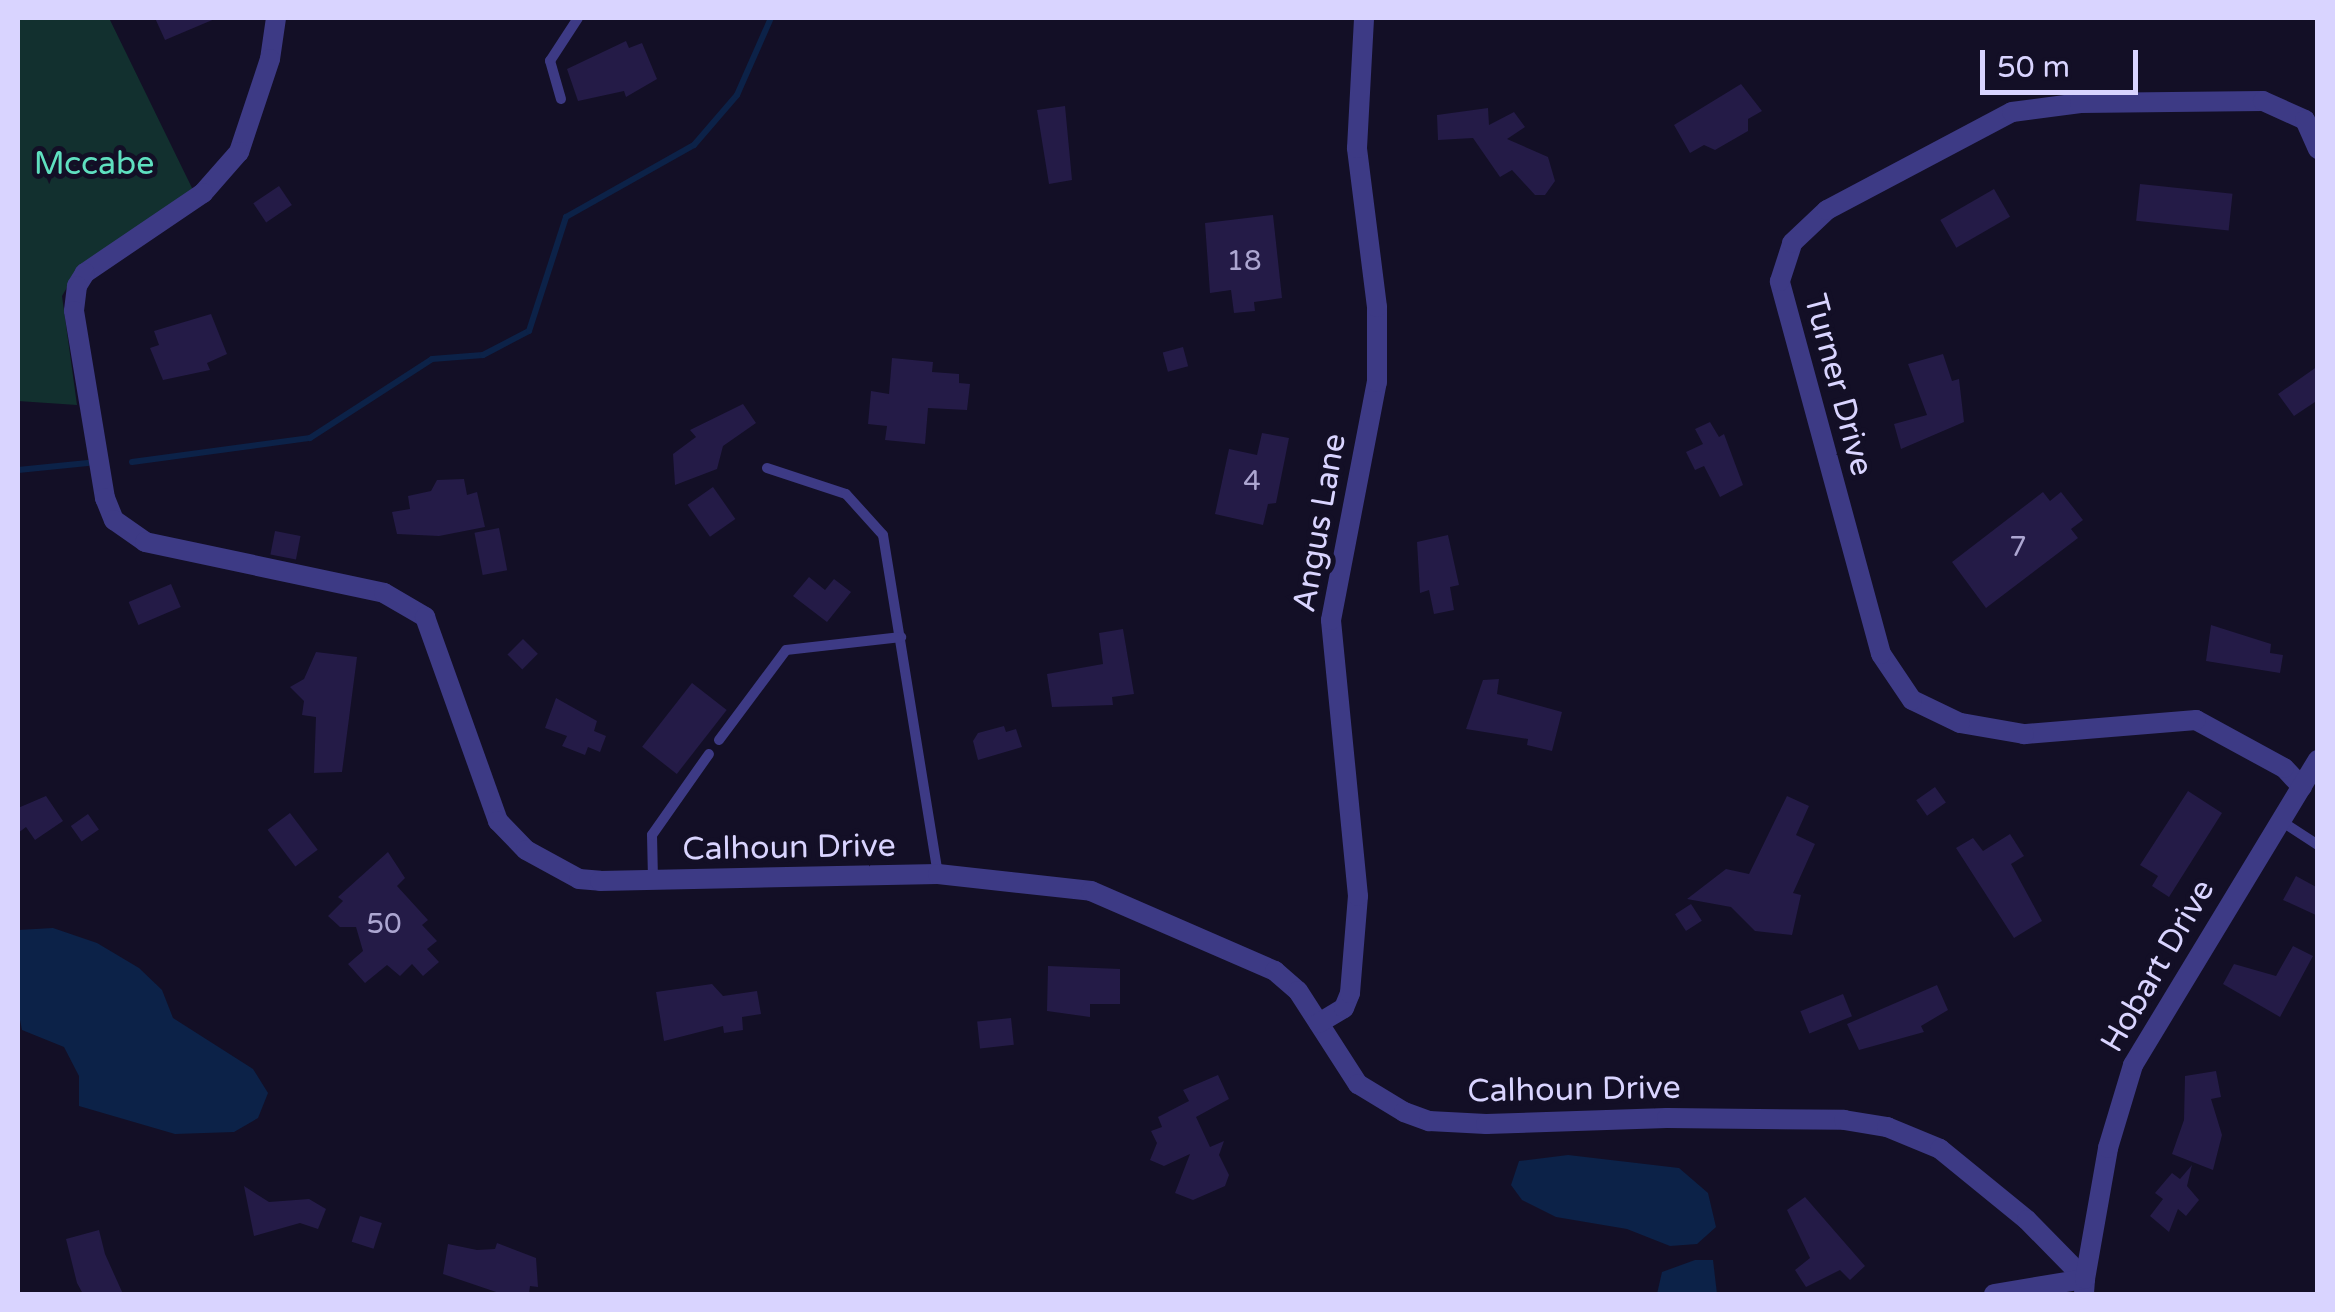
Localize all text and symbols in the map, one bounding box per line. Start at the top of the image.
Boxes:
scale bar [1985,30,2142,92]
text: 50 m [1997,49,2070,86]
park label: Mccabe [34,145,154,183]
house number: 18 [1226,244,1262,278]
street label: Turner Drive [1795,290,1881,480]
street label: Angus Lane [1285,431,1355,615]
house number: 4 [1243,464,1261,498]
house number: 7 [2009,530,2027,564]
street label: Calhoun Drive [682,827,896,869]
street label: Hobart Drive [2093,873,2223,1059]
house number: 50 [366,907,402,941]
street label: Calhoun Drive [1467,1069,1681,1111]

